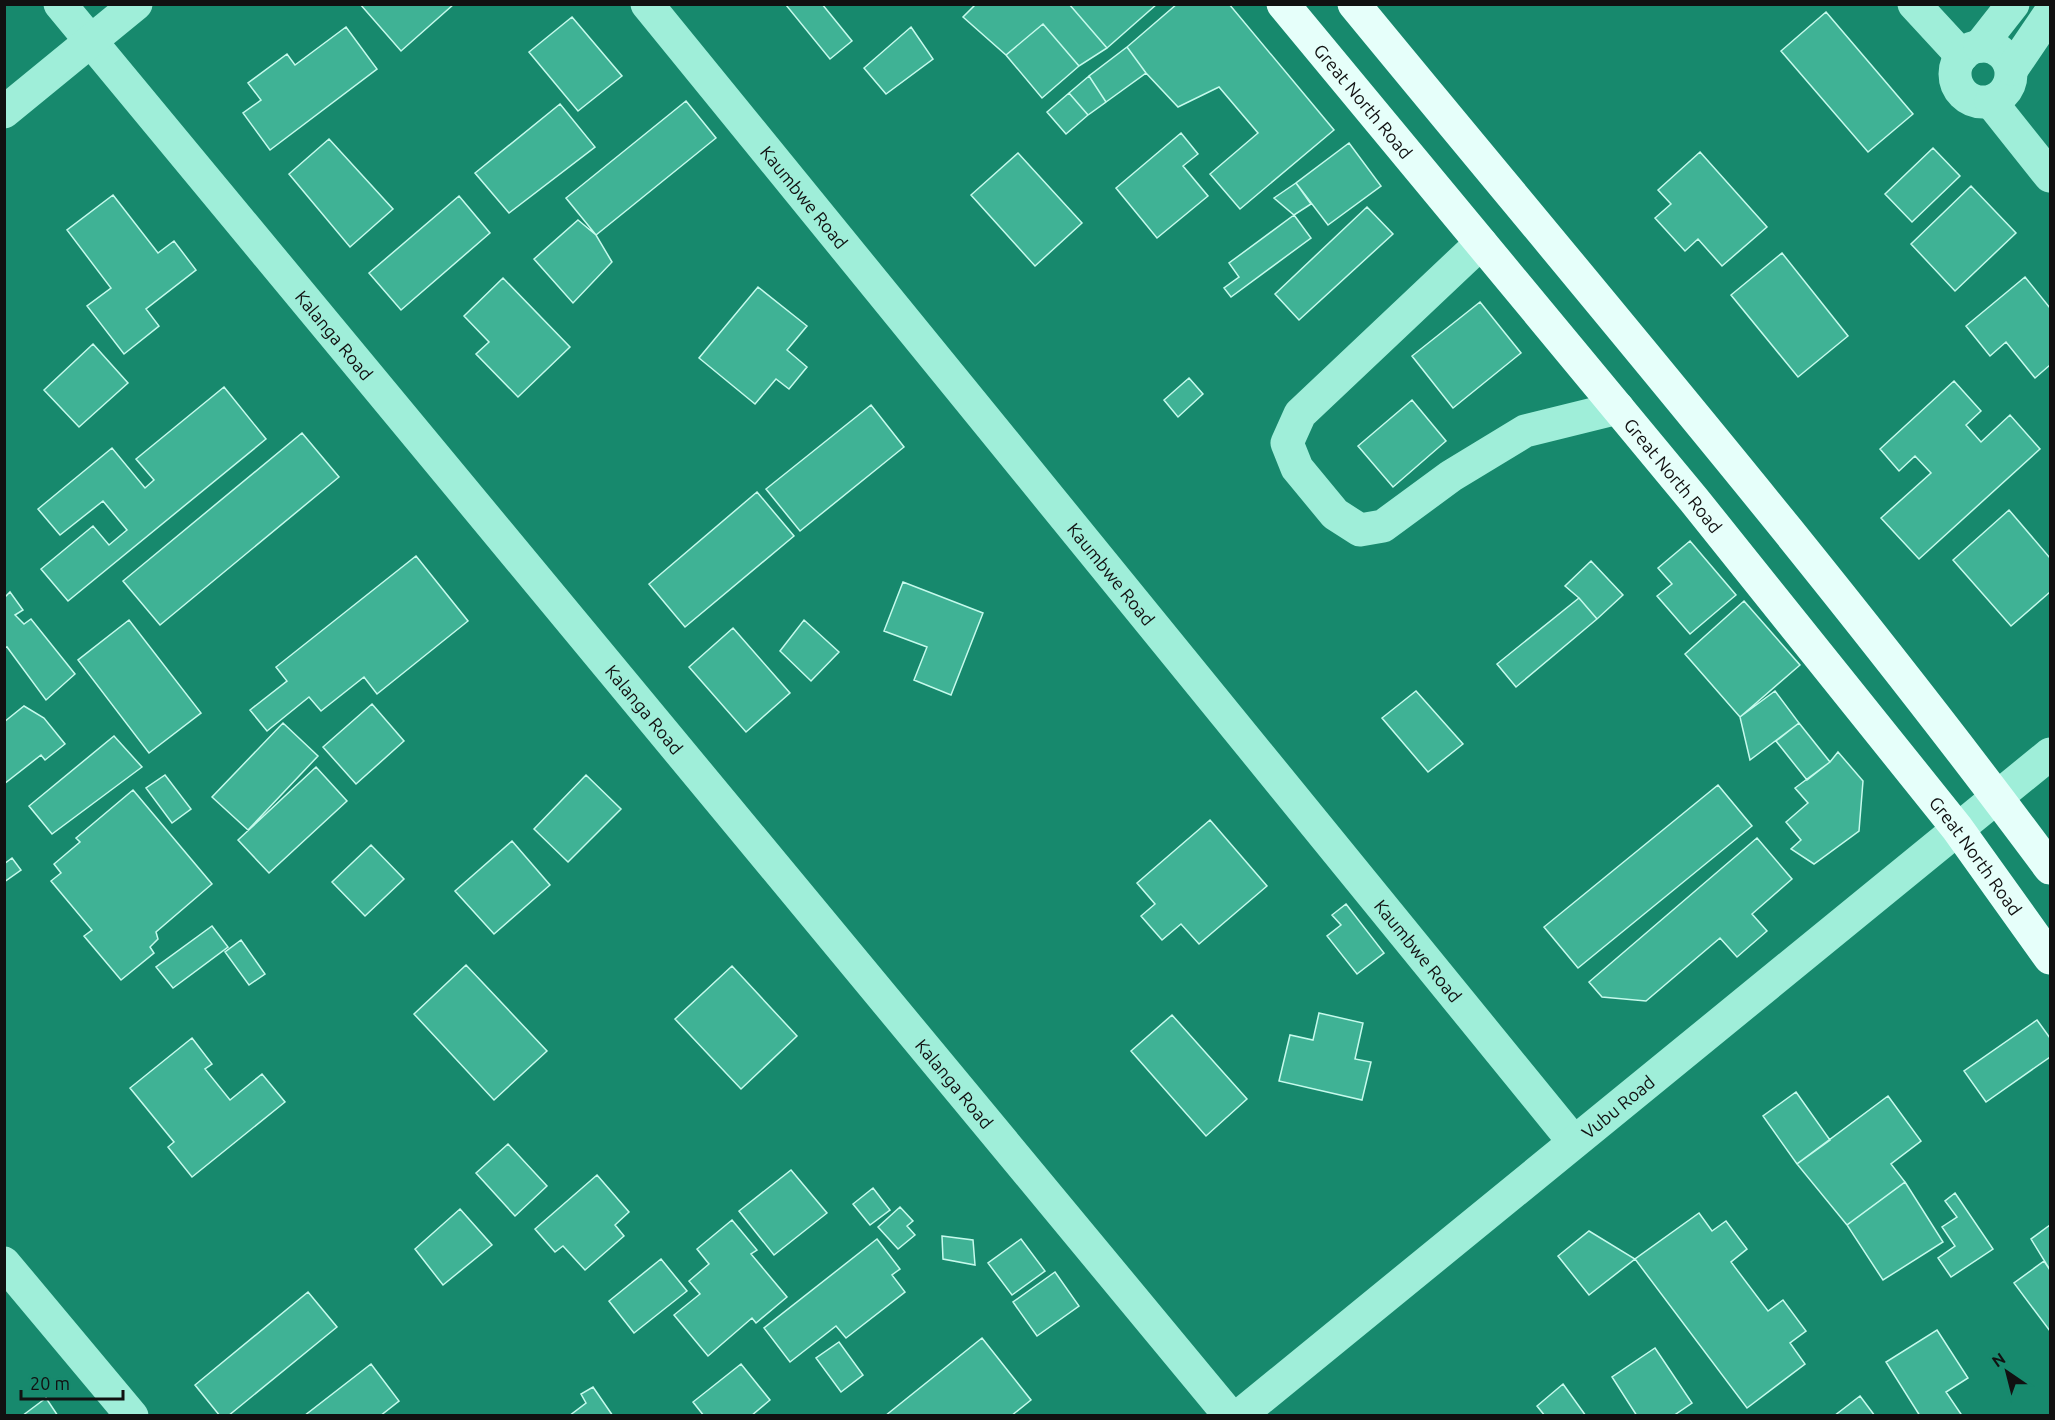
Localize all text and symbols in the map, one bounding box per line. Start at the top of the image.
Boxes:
street label: Great North Road [1310,40,1417,162]
street label: Kaumbwe Road [757,142,852,252]
street label: Kalanga Road [292,286,377,384]
street label: Great North Road [1620,414,1726,537]
street label: Kaumbwe Road [1064,519,1159,629]
street label: Kalanga Road [602,661,687,758]
street label: Great North Road [1926,792,2026,919]
street label: Kaumbwe Road [1371,895,1466,1006]
street label: Kalanga Road [912,1035,997,1132]
street label: Vubu Road [1577,1071,1658,1142]
north arrow [1977,1342,2037,1402]
text: N [1988,1349,2008,1371]
scale bar [21,1363,123,1401]
text: 20 m [30,1373,70,1393]

